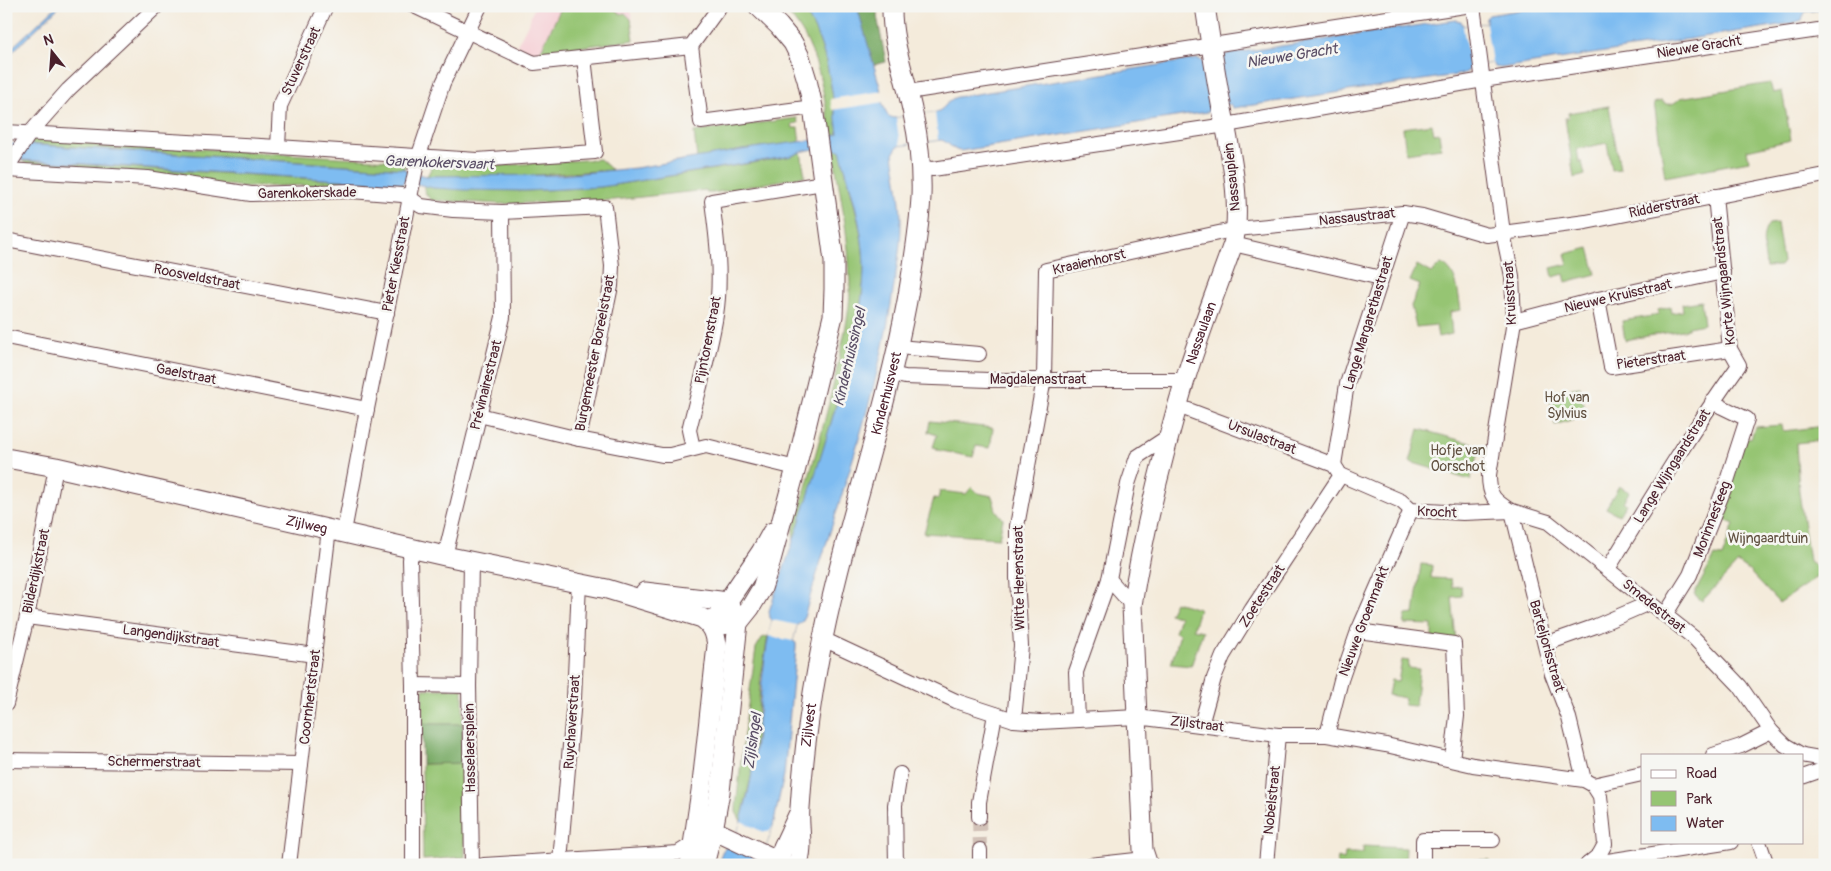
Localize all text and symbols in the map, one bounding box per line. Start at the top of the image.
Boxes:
street label: Stuverstraat [278,23,325,98]
north arrow [28,28,78,78]
text: N [41,31,55,50]
street label: Nieuwe Gracht [1655,32,1743,62]
water label: Nieuwe Gracht [1245,39,1341,73]
street label: Nassauplein [1220,142,1244,212]
water label: Garenkokersvaart [384,152,496,174]
street label: Garenkokerskade [258,184,357,202]
street label: Ridderstraat [1627,190,1701,222]
street label: Nassaustraat [1318,204,1396,229]
street label: Pieter Kiesstraat [378,214,414,313]
street label: Korte Wijngaardstraat [1709,216,1739,346]
street label: Kraaienhorst [1051,245,1128,279]
street label: Lange Margarethastraat [1339,253,1397,392]
street label: Roosveldstraat [152,260,242,294]
street label: Kruisstraat [1500,260,1520,326]
street label: Burgemeester Boreelstraat [571,273,619,433]
street label: Nieuwe Kruisstraat [1563,275,1674,317]
street label: Pijntorenstraat [691,294,725,385]
street label: Nassaulaan [1182,299,1220,367]
water label: Kinderhuissingel [829,305,871,408]
street label: Prévinairestraat [467,338,505,432]
street label: Pieterstraat [1615,347,1687,373]
street label: Kinderhuisvest [867,350,905,437]
street label: Gaelstraat [154,360,218,388]
street label: Magdalenastraat [990,371,1087,388]
park label: Hof van Sylvius [1544,389,1590,422]
street label: Lange Wijngaardstraat [1630,405,1714,526]
street label: Ursulastraat [1225,416,1299,458]
park label: Hofje van Oorschot [1430,442,1486,475]
street label: Morinnesteeg [1690,478,1734,560]
street label: Krocht [1417,502,1458,522]
street label: Zijlweg [284,511,329,537]
street label: Witte Herenstraat [1010,525,1028,631]
street label: Bilderdijkstraat [19,527,53,615]
park label: Wijngaardtuin [1728,530,1808,547]
street label: Zoetestraat [1236,561,1289,630]
street label: Nieuwe Groenmarkt [1335,563,1393,679]
street label: Smedestraat [1619,575,1689,637]
street label: Barteljorisstraat [1526,598,1568,694]
street label: Langendijkstraat [121,621,221,651]
street label: Coornhertstraat [296,648,324,746]
street label: Ruychaverstraat [560,674,584,770]
street label: Zijlvest [797,702,820,748]
street label: Hasselaersplein [461,703,479,793]
water label: Zijlsingel [740,710,767,770]
street label: Zijlstraat [1169,712,1225,736]
street label: Schermerstraat [107,753,201,771]
legend [1641,754,1804,844]
street label: Nobelstraat [1260,764,1284,835]
text: Road [1686,764,1717,783]
text: Park [1686,790,1713,809]
text: Water [1686,814,1725,833]

